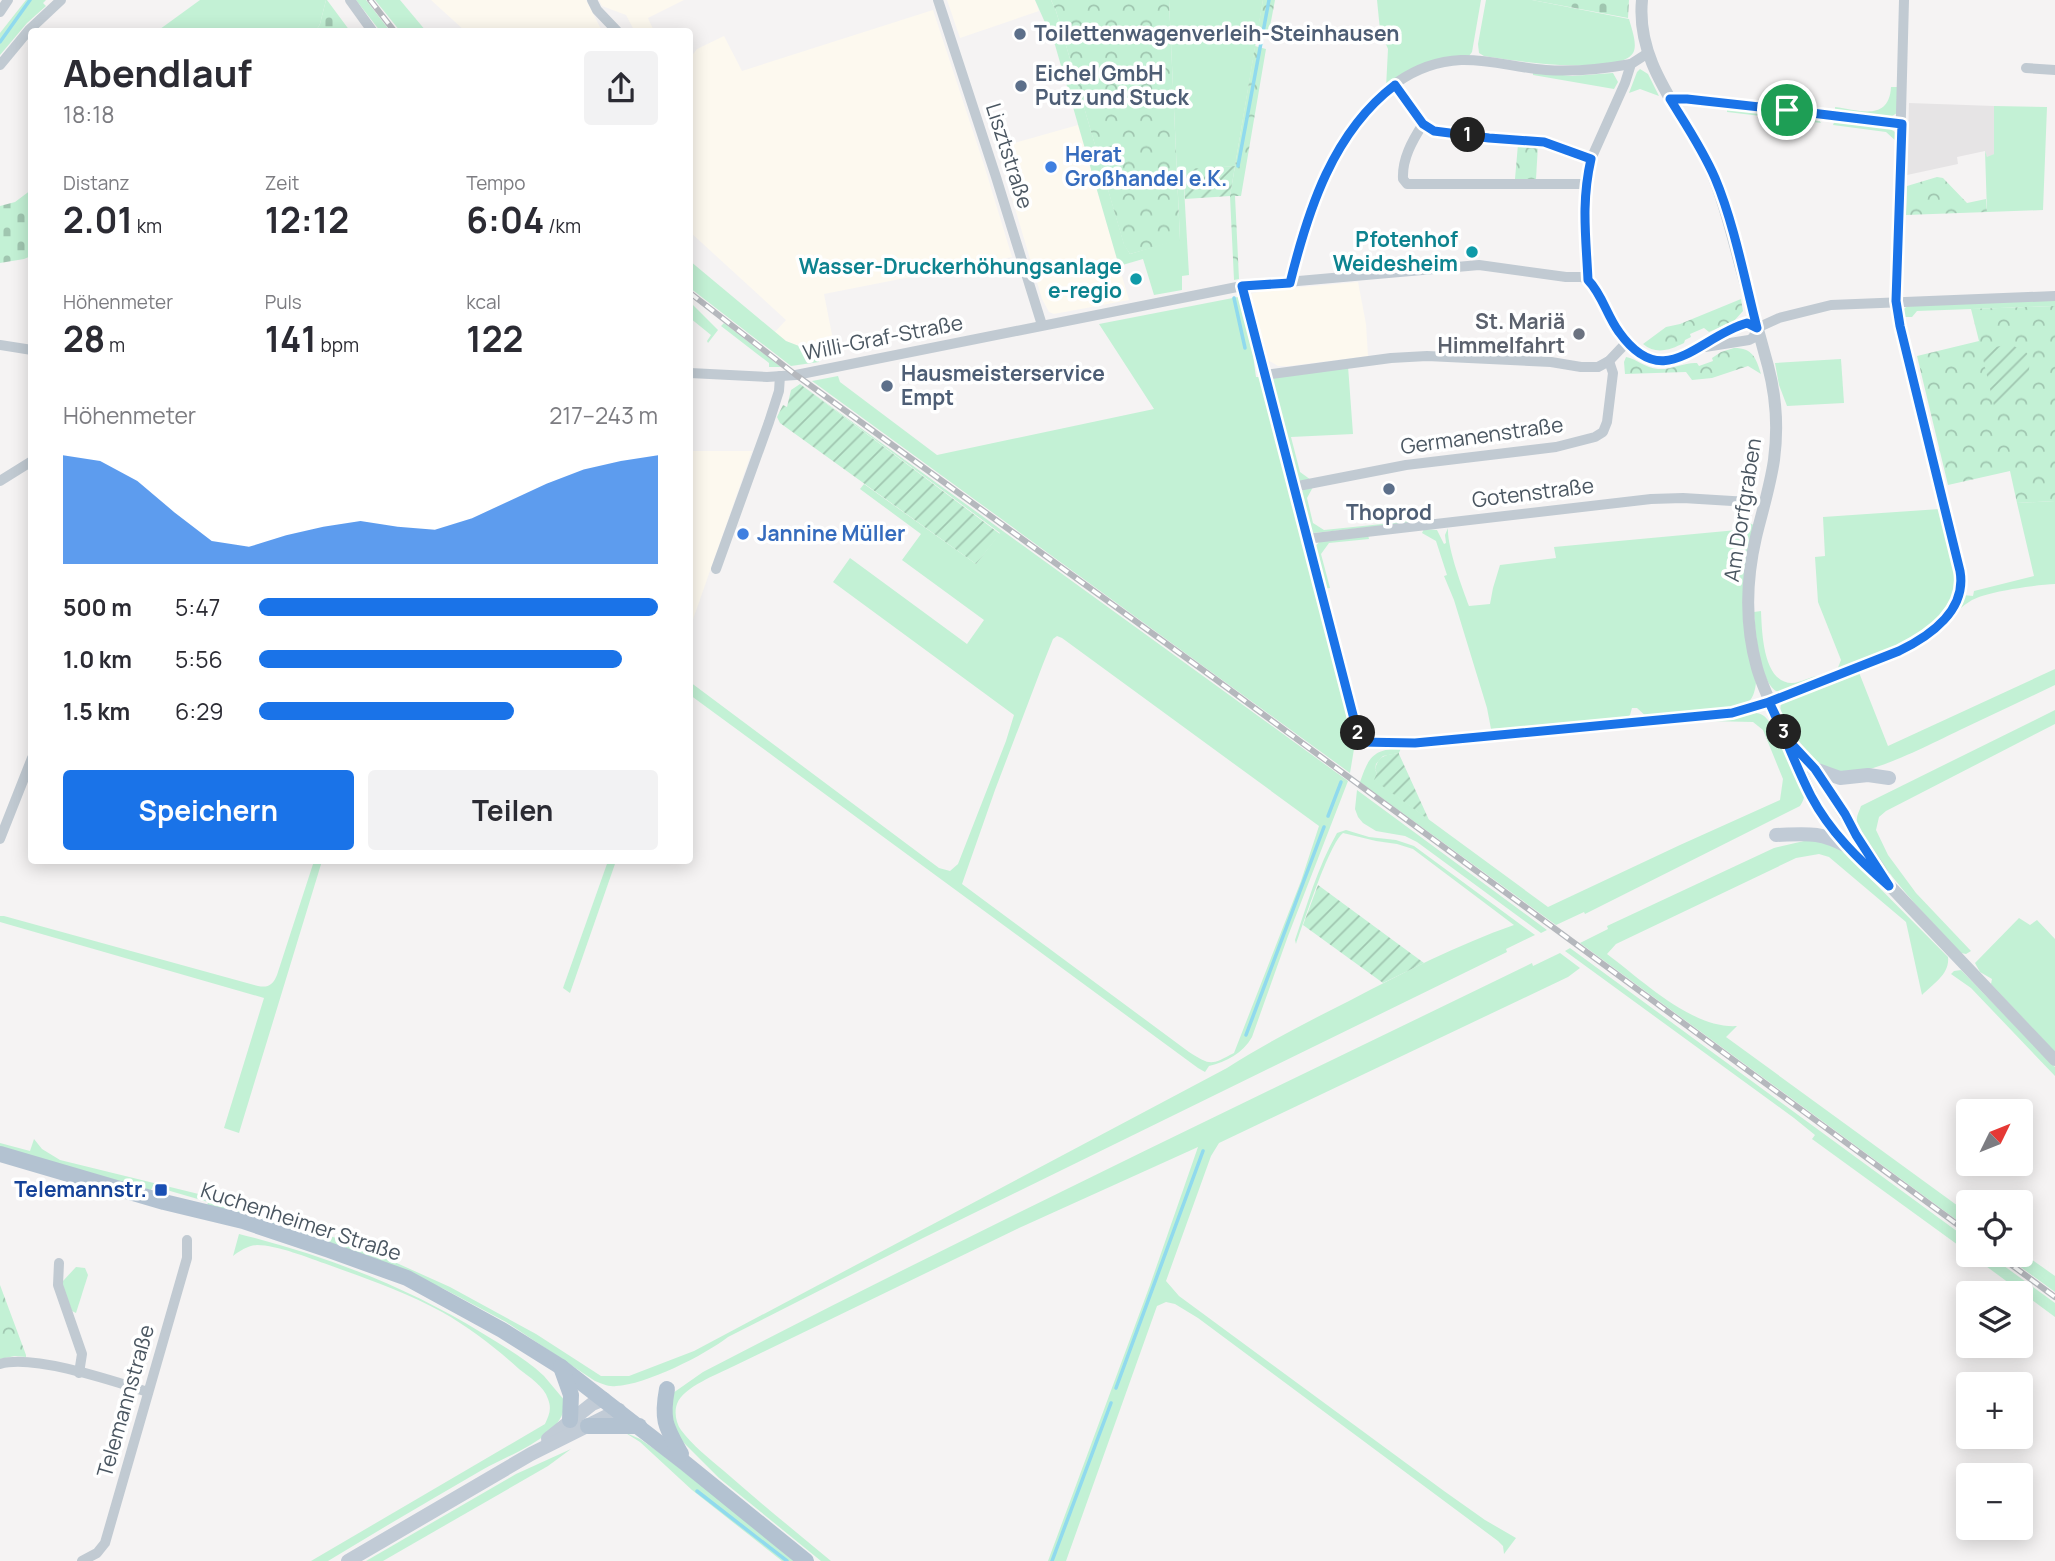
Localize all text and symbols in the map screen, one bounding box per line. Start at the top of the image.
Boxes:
place label: Toilettenwagenverleih-Steinhausen [1034,19,1399,47]
marker: Toilettenwagenverleih-Steinhausen [1012,26,1028,42]
text: Abendlauf [63,46,252,98]
button: share [584,51,658,125]
place label: Eichel GmbH Putz und Stuck [1035,59,1189,111]
marker: Eichel GmbH Putz und Stuck [1013,78,1029,94]
pin [1757,80,1817,140]
icon: arrive [1768,91,1806,129]
text: 18:18 [63,98,115,130]
street label: Lisztstraße [980,99,1040,212]
pin: 1 [1450,118,1486,152]
text: 1 [1463,121,1472,147]
place label: Herat Großhandel e.K. [1065,140,1227,192]
marker: Herat Großhandel e.K. [1043,159,1059,175]
text: Distanz [63,170,130,196]
text: Zeit [265,170,299,196]
text: Tempo [466,170,526,196]
text: 2.01 [63,196,133,244]
text: 12:12 [265,196,349,244]
text: 6:04 [466,196,544,244]
text: km [133,213,162,239]
text: /km [544,213,581,239]
place label: Pfotenhof Weidesheim [1333,225,1458,277]
marker: Pfotenhof Weidesheim [1464,244,1480,260]
place label: Wasser-Druckerhöhungsanlage e-regio [799,252,1122,304]
marker: Wasser-Druckerhöhungsanlage e-regio [1128,271,1144,287]
text: Höhenmeter [63,289,173,315]
text: Puls [265,289,302,315]
text: kcal [466,289,501,315]
place label: St. Mariä Himmelfahrt [1438,307,1565,359]
street label: Willi-Graf-Straße [800,308,965,366]
text: 28 [63,315,105,363]
text: 141 [265,315,317,363]
text: 122 [466,315,523,363]
marker: St. Mariä Himmelfahrt [1571,326,1587,342]
text: m [105,332,125,358]
text: bpm [317,332,359,358]
place label: Hausmeisterservice Empt [901,359,1105,411]
marker: Hausmeisterservice Empt [879,378,895,394]
text: Höhenmeter [63,399,196,431]
text: 217–243 m [549,399,658,431]
street label: Germanenstraße [1399,410,1565,460]
street label: Am Dorfgraben [1717,436,1767,584]
street label: Gotenstraße [1470,471,1596,513]
marker: Thoprod [1381,481,1397,497]
place label: Thoprod [1346,498,1432,526]
place label: Jannine Müller [757,519,905,547]
marker: Jannine Müller [735,526,751,542]
text: 500 m [63,591,132,623]
text: 5:47 [175,591,220,623]
text: 1.0 km [63,643,132,675]
text: 5:56 [175,643,223,675]
text: 1.5 km [63,695,130,727]
text: 6:29 [175,695,224,727]
pin: 3 [1766,714,1802,750]
pin: 2 [1340,716,1376,750]
text: 3 [1778,718,1789,744]
text: 2 [1352,719,1363,745]
button: Speichern [63,770,354,850]
button: Teilen [368,770,658,850]
north arrow [1956,1099,2034,1176]
map controls [1956,1099,2033,1540]
place label: Telemannstr. [14,1175,147,1203]
street label: Kuchenheimer Straße [198,1175,405,1267]
marker: Telemannstr. [153,1182,169,1198]
button: locate [1956,1190,2033,1267]
button: layers [1956,1281,2033,1358]
street label: Telemannstraße [90,1321,160,1480]
button: + [1956,1372,2033,1449]
button: − [1956,1463,2033,1540]

